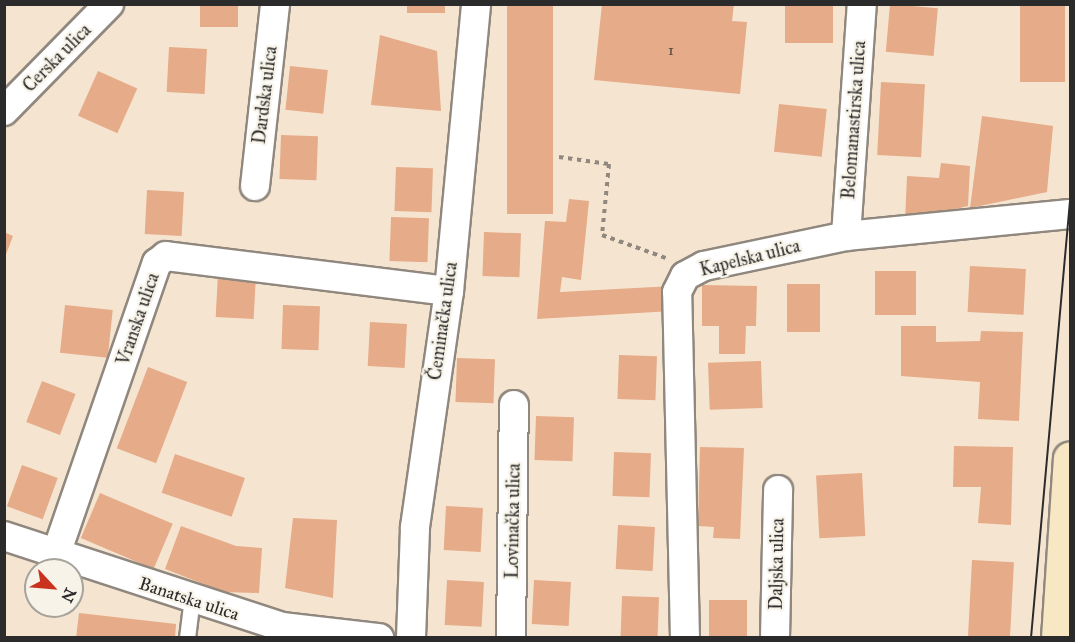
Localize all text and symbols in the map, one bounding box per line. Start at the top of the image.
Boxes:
street label: Cerska ulica [18,19,96,97]
street label: Belomanastirska ulica [838,40,870,200]
house number: 1 [668,42,674,60]
street label: Dardska ulica [248,45,282,145]
street label: Kapelska ulica [698,235,802,281]
street label: Čeminačka ulica [424,261,462,381]
street label: Vranska ulica [112,270,164,368]
street label: Lovinačka ulica [501,463,525,579]
street label: Daljska ulica [765,518,789,610]
north arrow [24,558,84,618]
street label: Banatska ulica [136,573,242,625]
text: N [57,585,80,605]

